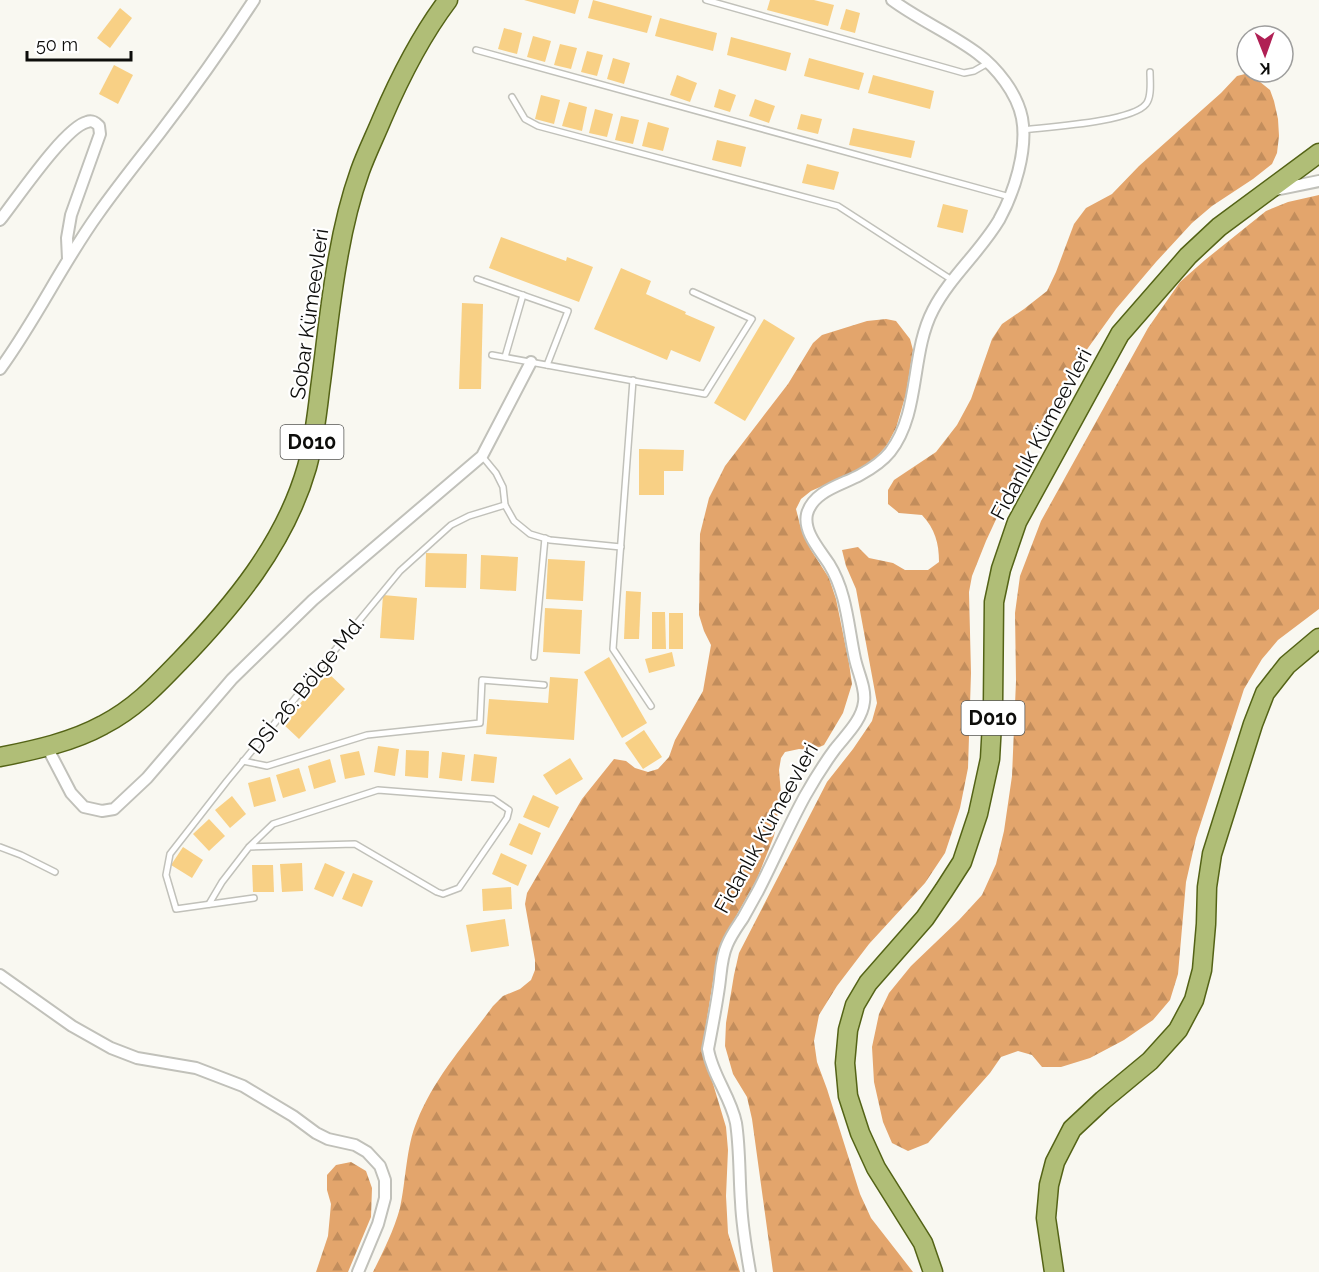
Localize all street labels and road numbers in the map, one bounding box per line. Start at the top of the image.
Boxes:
street label: Sobar Kümeevleri [285,227,333,401]
street label: Fidanlık Kümeevleri [985,344,1097,524]
road number: D010 [280,425,344,459]
street label: DSİ 26. Bölge Md. [243,611,369,759]
road number: D010 [962,701,1024,735]
street label: Fidanlık Kümeevleri [709,738,823,918]

